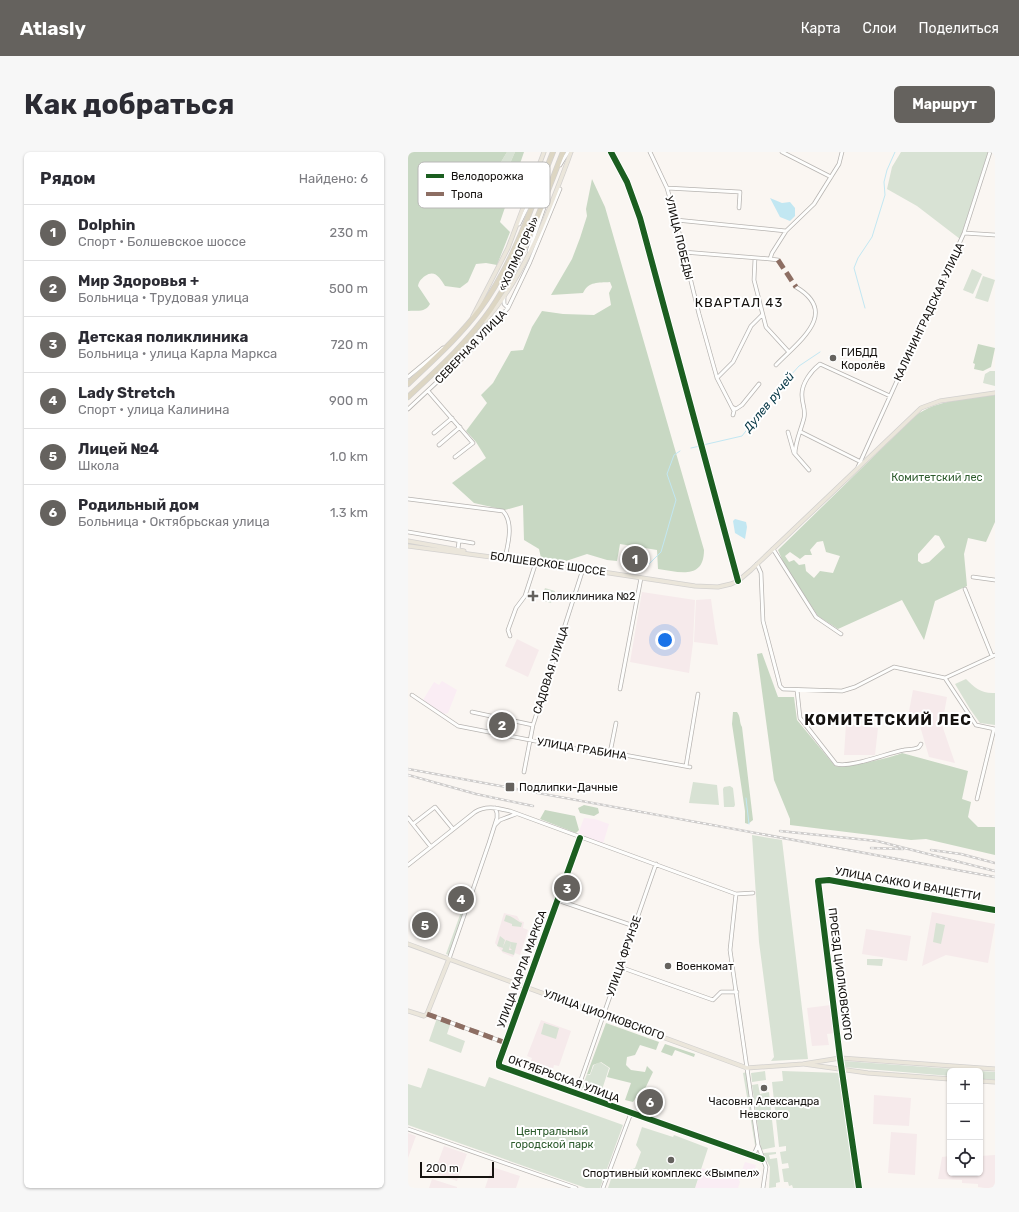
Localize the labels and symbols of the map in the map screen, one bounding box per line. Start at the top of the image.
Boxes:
legend [418,162,550,208]
text: Велодорожка [451,170,524,183]
text: Тропа [451,188,483,201]
street label: УЛИЦА ПОБЕДЫ [662,195,696,281]
street label: «ХОЛМОГОРЫ» [496,214,542,293]
street label: КАЛИНИНГРАДСКАЯ УЛИЦА [891,240,967,383]
district label: КВАРТАЛ 43 [695,295,783,310]
street label: СЕВЕРНАЯ УЛИЦА [432,307,510,387]
place label: ГИБДД Королёв [841,346,886,372]
marker: ГИБДД Королёв [828,353,838,363]
water label: Дулев ручей [740,369,797,435]
park label: Комитетский лес [891,471,983,484]
pin: 1 [622,544,648,574]
street label: БОЛШЕВСКОЕ ШОССЕ [489,549,607,579]
marker: Поликлиника №2 [527,590,539,602]
place label: Поликлиника №2 [542,590,635,603]
street label: САДОВАЯ УЛИЦА [531,624,572,716]
your location [655,630,675,650]
pin: 2 [489,710,515,740]
district label: КОМИТЕТСКИЙ ЛЕС [804,711,972,729]
street label: УЛИЦА ГРАБИНА [536,735,628,763]
marker: Подлипки-Дачные [504,781,516,793]
place label: Подлипки-Дачные [519,781,618,794]
street label: УЛИЦА САККО И ВАНЦЕТТИ [834,865,982,903]
pin: 3 [554,873,580,903]
pin: 4 [448,884,474,914]
street label: ПРОЕЗД ЦИОЛКОВСКОГО [825,907,855,1041]
street label: УЛИЦА КАРЛА МАРКСА [495,908,550,1029]
pin: 5 [412,910,438,940]
street label: УЛИЦА ФРУНЗЕ [604,914,644,998]
place label: Военкомат [676,960,734,973]
marker: Военкомат [663,961,673,971]
street label: УЛИЦА ЦИОЛКОВСКОГО [542,987,666,1043]
street label: ОКТЯБРЬСКАЯ УЛИЦА [506,1053,622,1106]
marker: Часовня Александра Невского [759,1083,769,1093]
pin: 6 [637,1087,663,1117]
place label: Часовня Александра Невского [709,1095,819,1121]
park label: Центральный городской парк [511,1125,594,1151]
marker: Спортивный комплекс «Вымпел» [666,1155,676,1165]
scale bar [420,1160,494,1179]
place label: Спортивный комплекс «Вымпел» [582,1167,760,1180]

